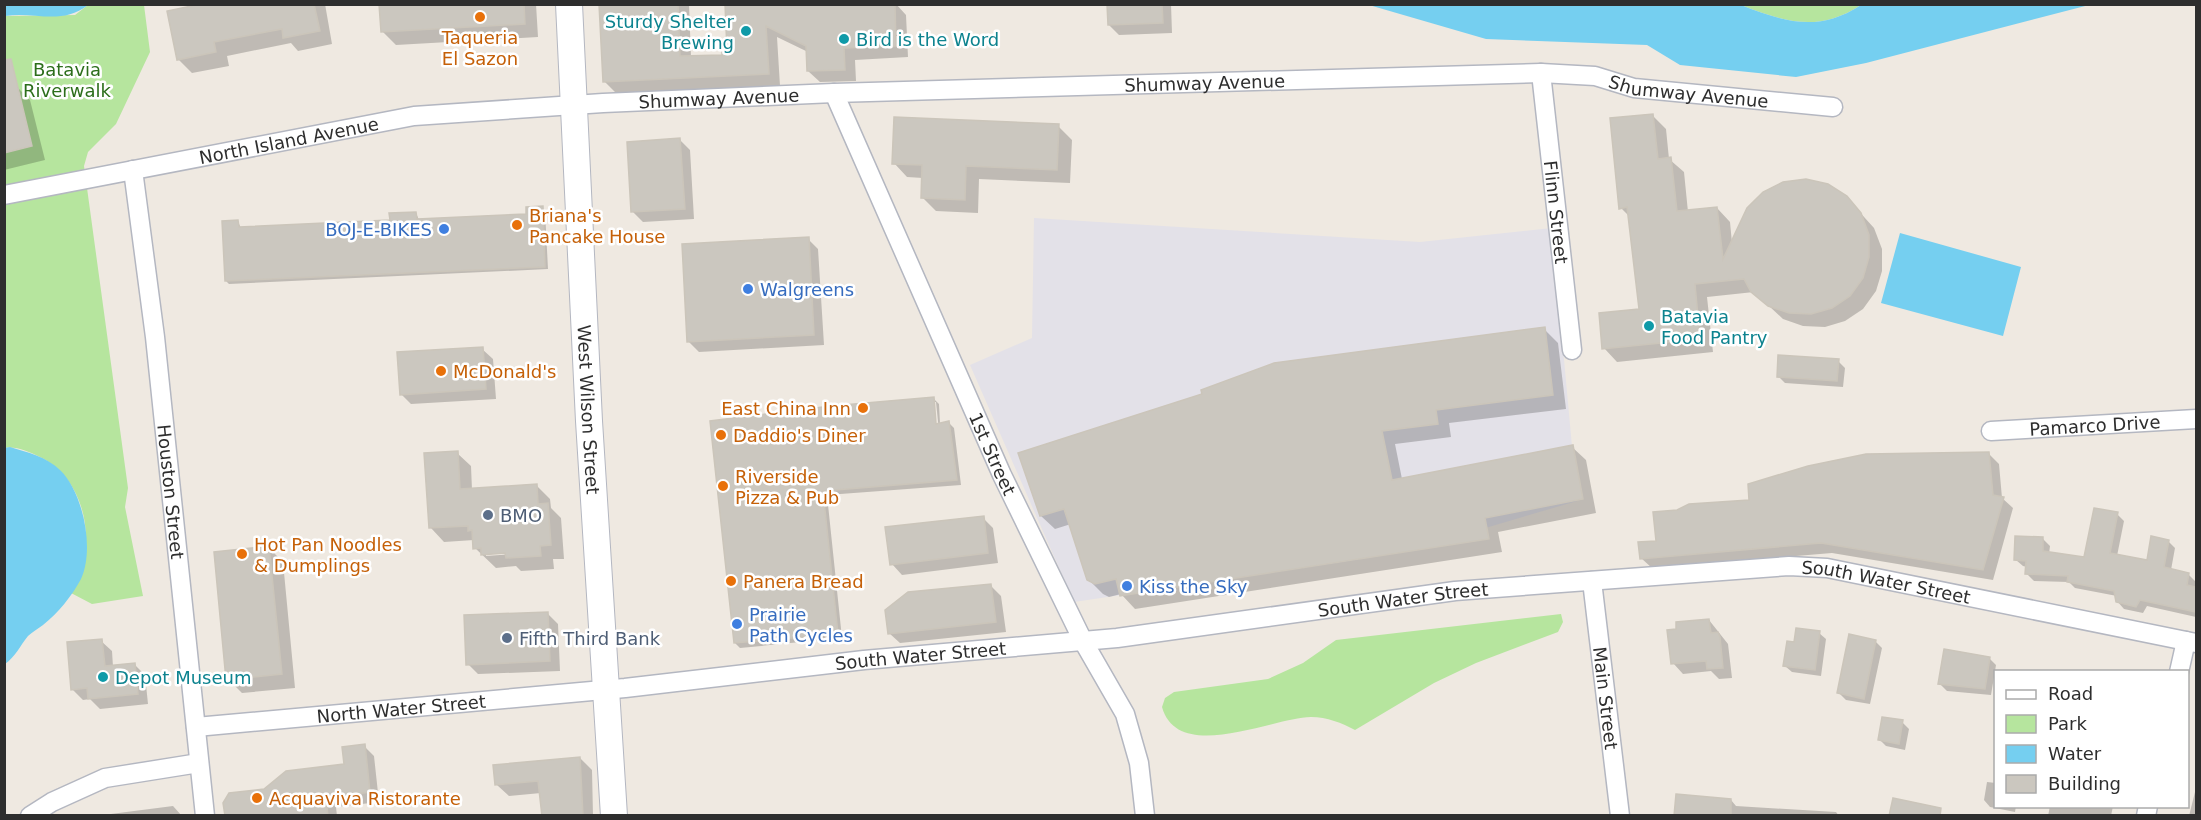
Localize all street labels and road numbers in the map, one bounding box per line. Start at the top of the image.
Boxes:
street label: Shumway Avenue [1124,70,1285,95]
street label: Shumway Avenue [1606,70,1769,111]
street label: Shumway Avenue [638,84,800,112]
street label: North Island Avenue [197,113,380,168]
street label: Flinn Street [1540,159,1573,265]
street label: West Wilson Street [574,324,604,495]
street label: 1st Street [965,409,1021,498]
street label: Pamarco Drive [2029,411,2161,439]
street label: Houston Street [154,423,189,560]
street label: South Water Street [1801,556,1972,607]
street label: South Water Street [1316,578,1489,620]
street label: South Water Street [834,637,1007,674]
street label: Main Street [1589,646,1623,751]
street label: North Water Street [316,690,487,726]

